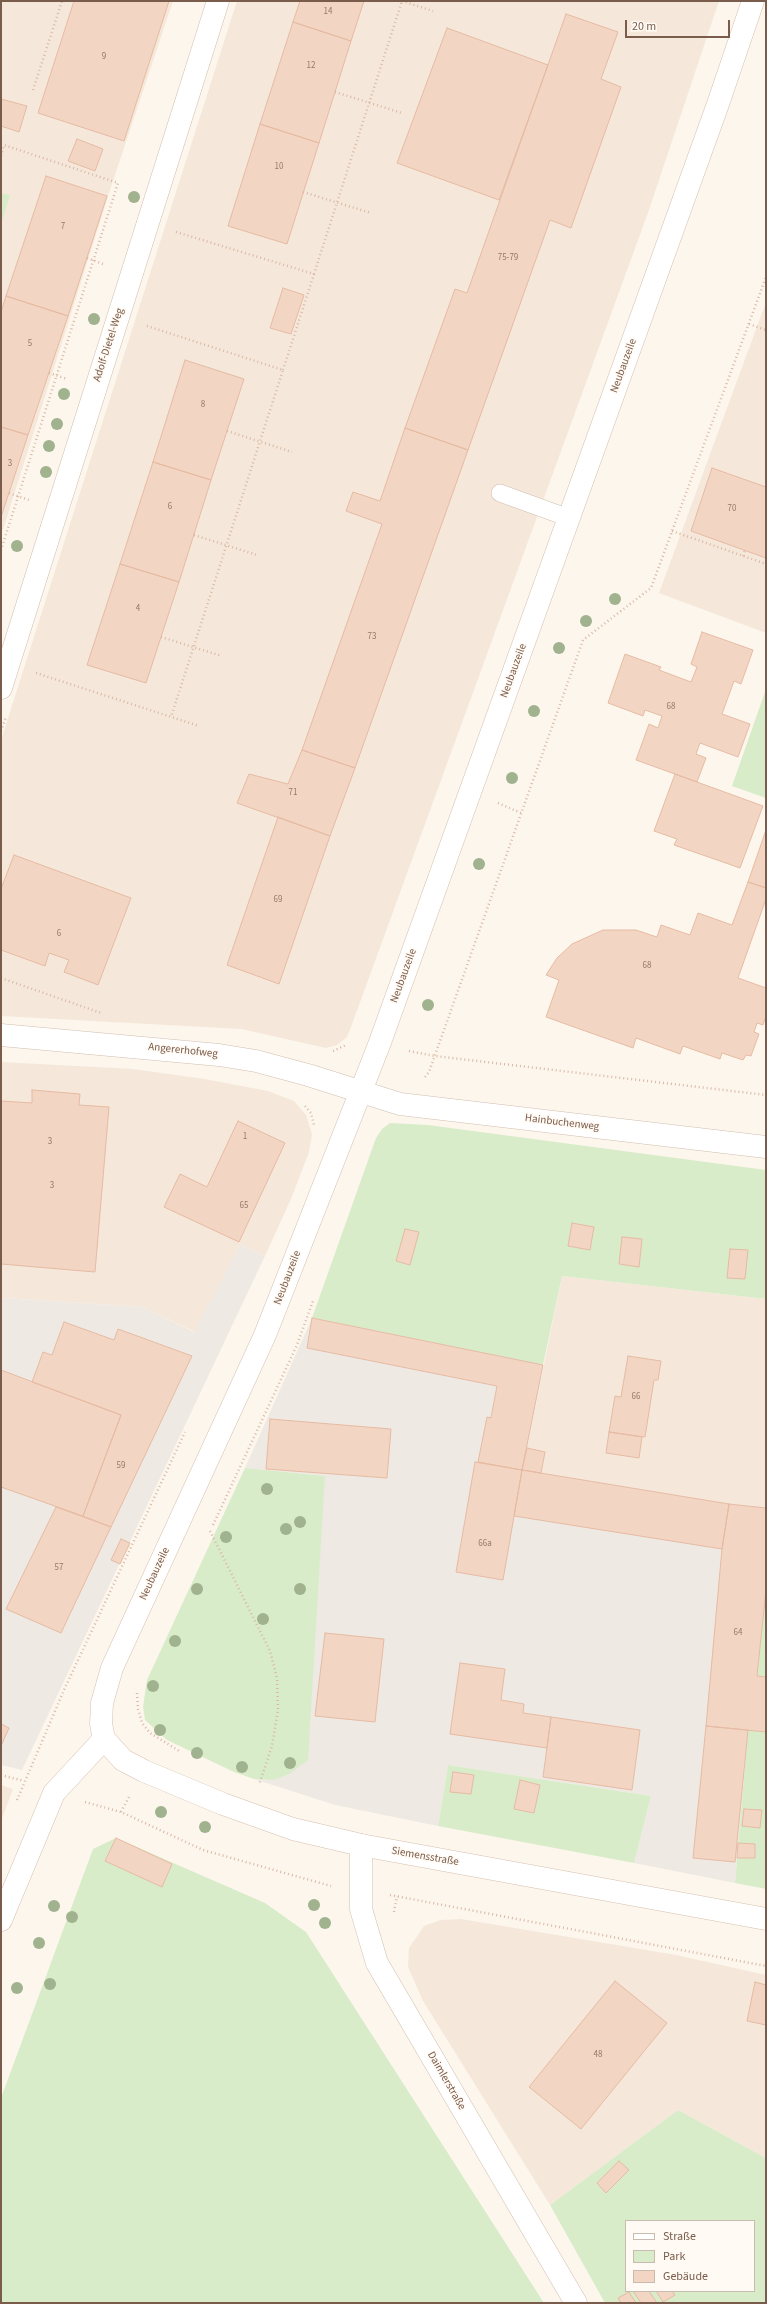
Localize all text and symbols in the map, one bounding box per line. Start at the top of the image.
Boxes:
house number: 14 [324,7,332,17]
scale bar [627,12,732,38]
text: 20 m [632,18,656,35]
house number: 9 [102,52,106,62]
house number: 12 [307,61,315,71]
house number: 10 [275,162,283,172]
house number: 7 [61,222,65,232]
house number: 75-79 [498,253,518,263]
street label: Adolf-Dietel-Weg [91,306,127,384]
street label: Neubauzeile [608,337,640,395]
house number: 5 [28,339,32,349]
house number: 8 [201,400,205,410]
house number: 3 [8,459,12,469]
house number: 6 [168,502,172,512]
house number: 70 [728,504,736,514]
house number: 4 [136,604,140,614]
house number: 73 [368,632,376,642]
street label: Neubauzeile [498,642,530,700]
house number: 68 [667,702,675,712]
house number: 71 [289,788,297,798]
house number: 69 [274,895,282,905]
house number: 6 [57,929,61,939]
street label: Neubauzeile [388,947,420,1005]
house number: 68 [643,961,651,971]
street label: Angererhofweg [148,1041,218,1061]
street label: Hainbuchenweg [524,1112,600,1134]
house number: 1 [243,1132,247,1142]
house number: 3 [48,1137,52,1147]
house number: 3 [50,1181,54,1191]
house number: 65 [240,1201,248,1211]
street label: Neubauzeile [272,1249,304,1307]
house number: 66 [632,1392,640,1402]
house number: 59 [117,1461,125,1471]
house number: 66a [478,1539,492,1549]
street label: Neubauzeile [137,1545,173,1603]
house number: 57 [55,1563,63,1573]
house number: 64 [734,1628,742,1638]
street label: Siemensstraße [390,1845,460,1869]
street label: Daimlerstraße [424,2049,468,2113]
house number: 48 [594,2050,602,2060]
legend [625,2220,755,2292]
text: Straße [663,2228,696,2245]
text: Park [663,2248,685,2265]
text: Gebäude [663,2268,708,2285]

